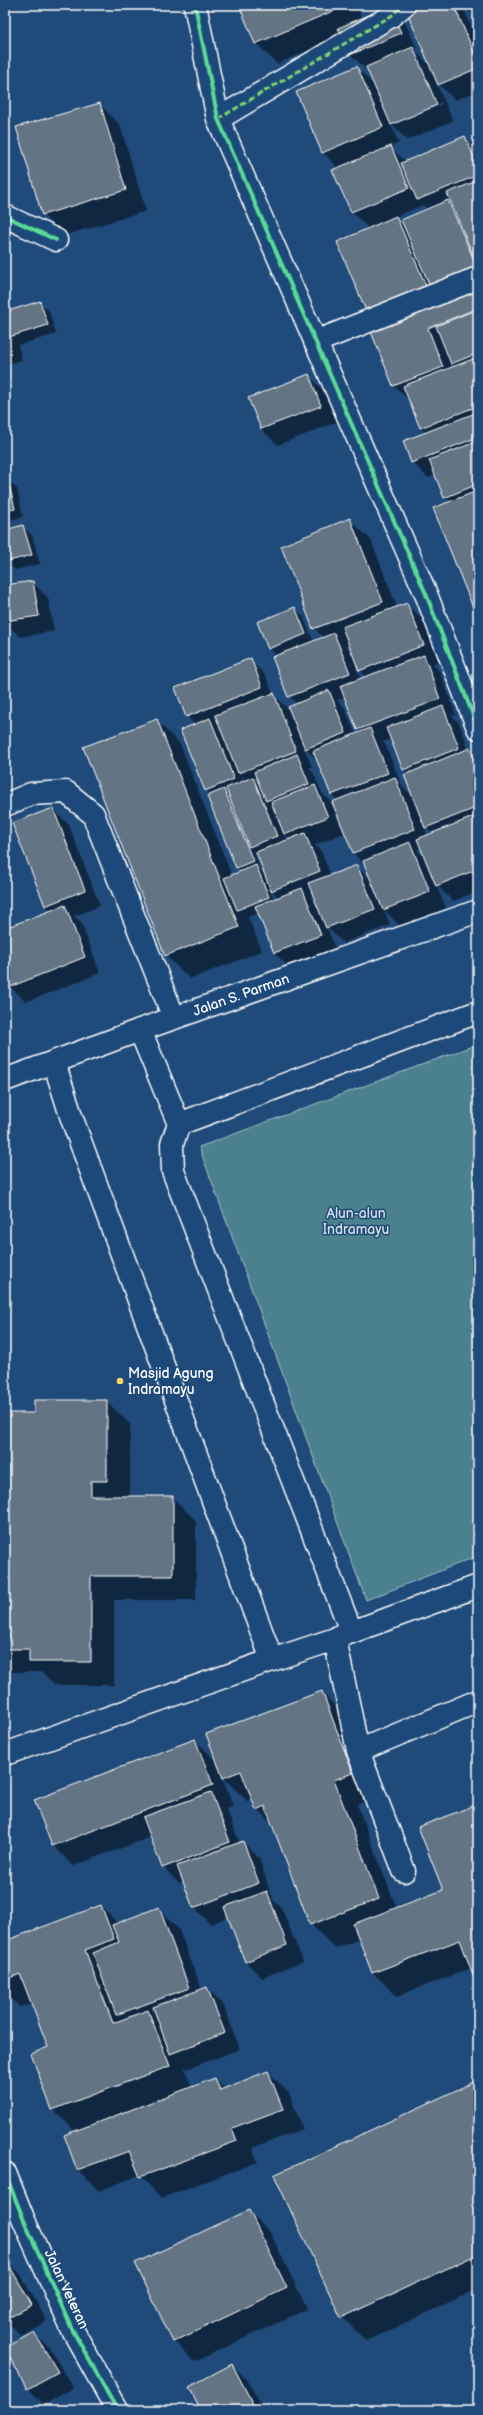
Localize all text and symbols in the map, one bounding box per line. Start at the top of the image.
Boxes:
street label: Jalan S. Parman [191,970,292,1020]
park label: Alun-alun Indramayu [323,1205,389,1238]
place label: Masjid Agung Indramayu [128,1365,213,1398]
marker: Masjid Agung Indramayu [115,1376,125,1386]
street label: Jalan Veteran [41,2247,92,2332]

